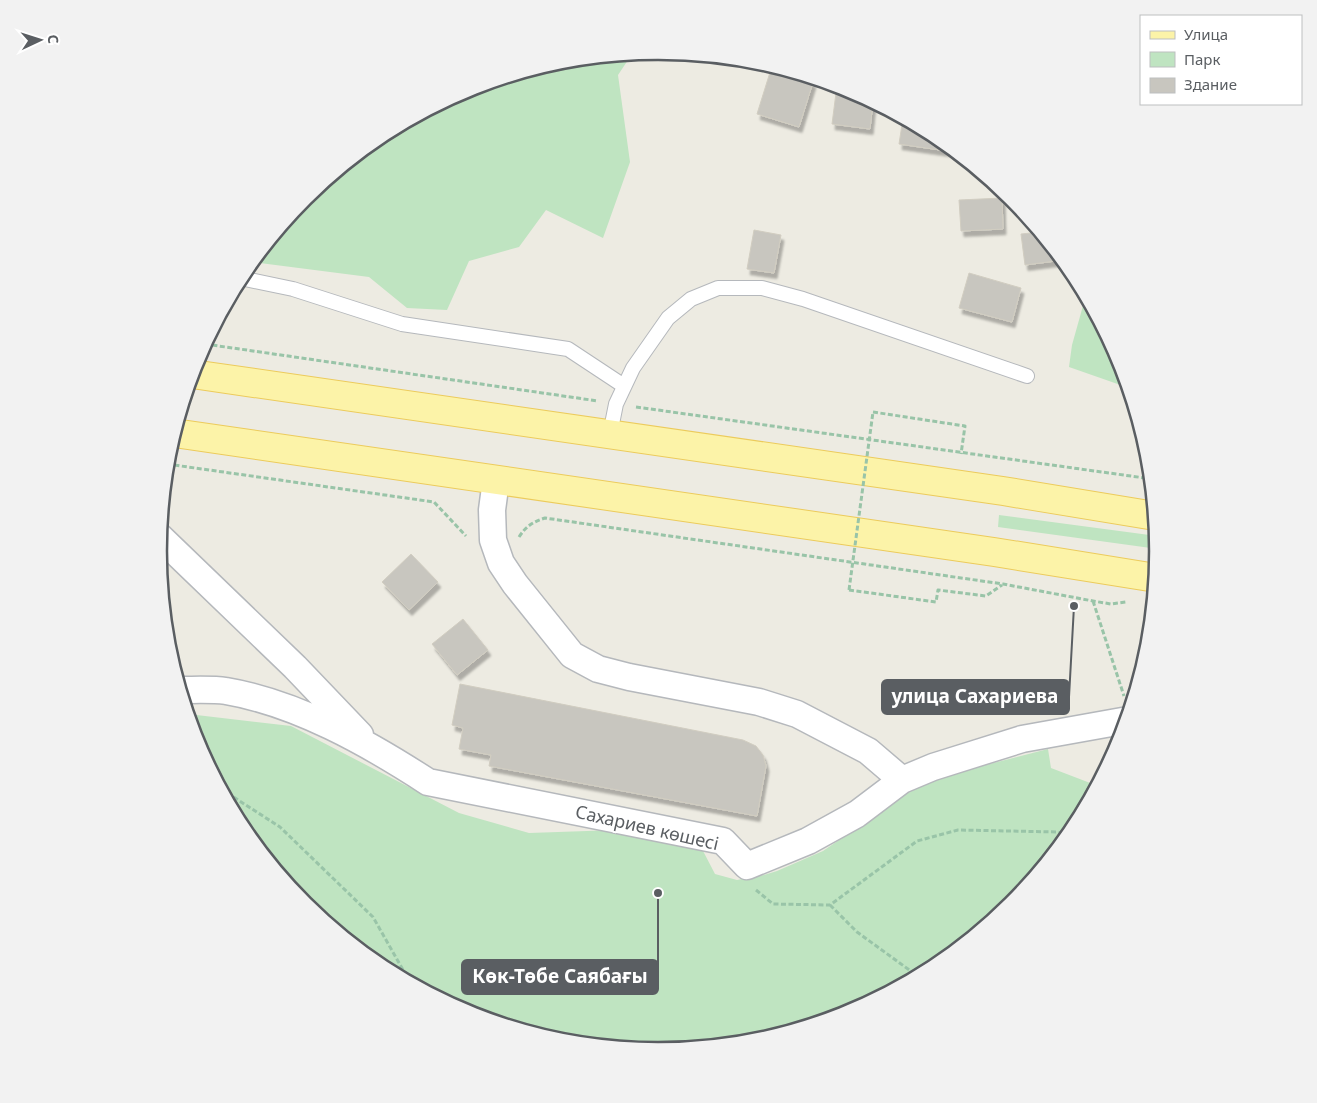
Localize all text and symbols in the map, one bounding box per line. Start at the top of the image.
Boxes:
north arrow [15,15,65,65]
legend [1140,15,1302,105]
text: Улица [1184,24,1228,44]
text: С [44,34,63,44]
text: Парк [1184,49,1220,69]
text: Здание [1184,74,1237,94]
callout: улица Сахариева [882,680,1069,714]
text: улица Сахариева [891,683,1058,709]
street label: Сахариев көшесі [573,799,721,855]
callout: Көк-Төбе Саябағы [462,960,658,994]
text: Көк-Төбе Саябағы [472,963,648,989]

